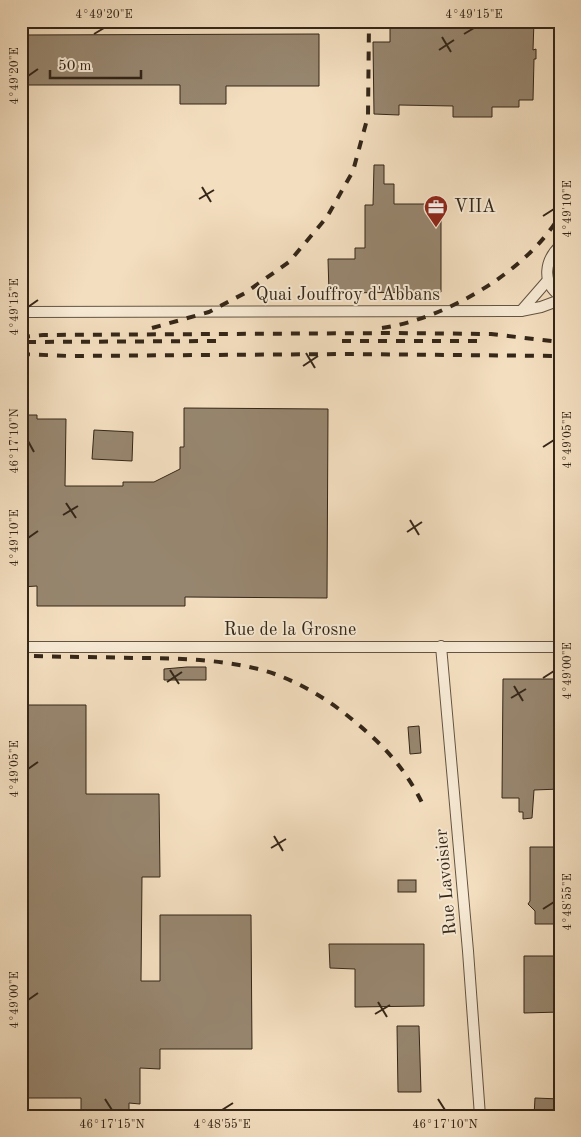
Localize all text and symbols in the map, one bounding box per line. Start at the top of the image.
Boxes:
text: 4°49'15"E [445,8,503,21]
text: 4°49'20"E [75,9,133,21]
text: 4°49'20"E [9,47,21,105]
scale bar [50,48,141,80]
text: 50 m [58,59,92,74]
text: 4°49'10"E [562,180,574,238]
office icon: VIIA [423,194,449,228]
place label: VIIA [454,198,496,216]
text: 4°49'15"E [8,278,21,336]
street label: Quai Jouffroy d'Abbans [256,286,440,304]
text: 46°17'10"N [9,408,21,474]
text: 4°49'05"E [561,411,574,469]
text: 4°49'10"E [9,509,21,567]
street label: Rue de la Grosne [224,621,356,639]
text: 4°49'00"E [562,642,574,700]
text: 4°49'05"E [8,740,21,798]
street label: Rue Lavoisier [432,827,460,936]
text: 4°48'55"E [561,873,574,931]
text: 4°49'00"E [9,971,21,1029]
text: 46°17'15"N [79,1118,145,1131]
text: 4°48'55"E [193,1118,251,1131]
text: 46°17'10"N [412,1119,478,1131]

